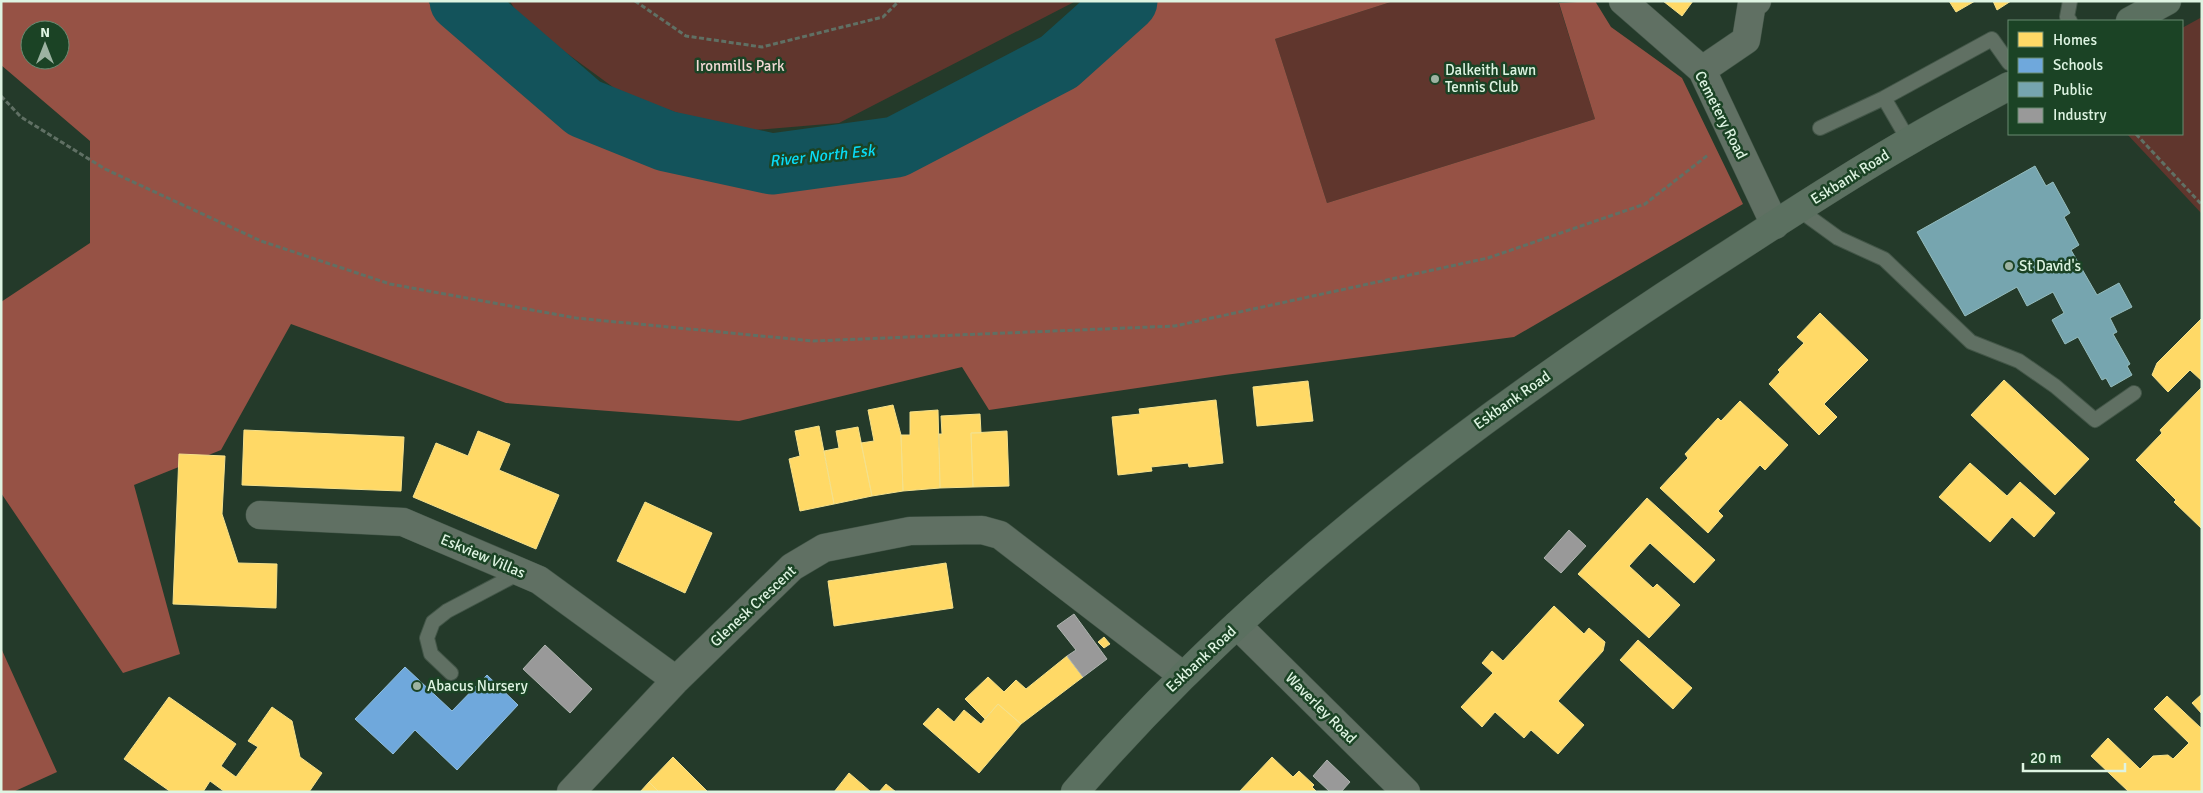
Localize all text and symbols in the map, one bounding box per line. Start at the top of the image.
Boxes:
north arrow [20,20,70,70]
legend [2008,20,2183,135]
text: N [40,24,50,41]
text: Homes [2053,31,2097,49]
text: Schools [2053,56,2104,74]
park label: Ironmills Park [696,57,785,75]
place label: Dalkeith Lawn Tennis Club [1445,61,1536,96]
street label: Cemetery Road [1691,68,1751,162]
marker: Dalkeith Lawn Tennis Club [1429,73,1441,85]
text: Public [2053,81,2093,99]
text: Industry [2053,106,2106,124]
water label: River North Esk [769,140,878,171]
street label: Eskbank Road [1807,146,1893,208]
place label: St David's [2019,257,2082,275]
marker: St David's [2003,260,2015,272]
street label: Eskbank Road [1470,367,1554,433]
street label: Eskview Villas [438,530,528,582]
street label: Glenesk Crescent [706,562,800,650]
street label: Eskbank Road [1162,622,1240,696]
street label: Waverley Road [1282,669,1360,747]
place label: Abacus Nursery [427,677,528,695]
marker: Abacus Nursery [411,680,423,692]
scale bar [2023,740,2126,772]
text: 20 m [2030,749,2061,767]

